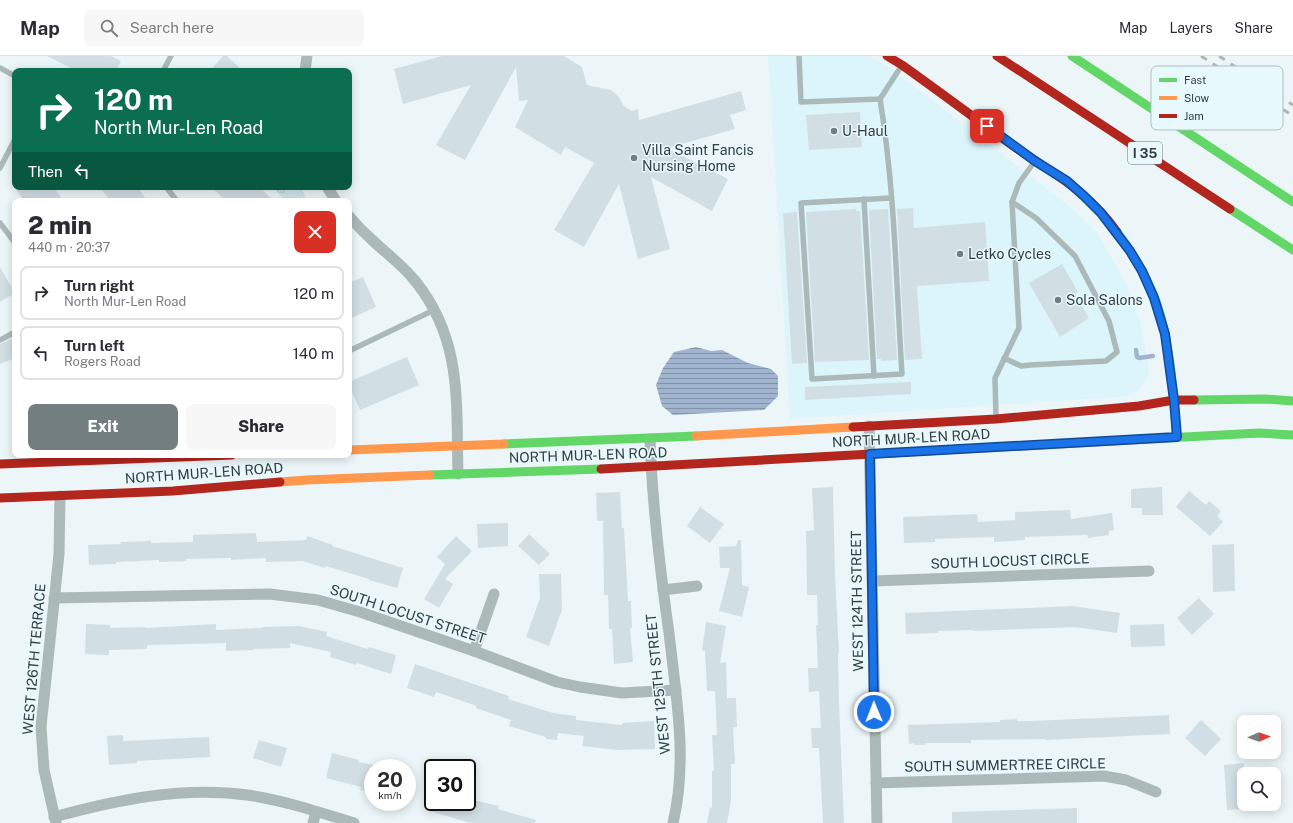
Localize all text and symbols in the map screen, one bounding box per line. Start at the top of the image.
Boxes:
search box [84,10,364,46]
text: Map [20,17,60,39]
icon: search [98,17,120,39]
text: Search here [130,19,214,36]
text: Map [1119,20,1147,36]
text: Layers [1169,20,1213,36]
text: Share [1235,20,1273,36]
legend [1151,66,1283,130]
text: Fast [1184,74,1206,86]
text: 120 m [94,83,173,116]
icon: right [28,84,80,136]
text: Slow [1184,92,1210,104]
pin [970,109,1004,143]
text: Jam [1184,110,1204,122]
icon: arrive [976,115,998,137]
text: North Mur-Len Road [94,117,263,138]
place label: U-Haul [842,123,888,139]
marker: U-Haul [829,126,839,136]
place label: Villa Saint Fancis Nursing Home [642,142,754,174]
road number: I 35 [1128,142,1162,164]
marker: Villa Saint Fancis Nursing Home [629,153,639,163]
icon: left [71,160,93,182]
text: Then [28,163,63,180]
text: 2 min [28,211,92,239]
button: close [294,211,336,253]
text: 440 m · 20:37 [28,240,110,255]
place label: Letko Cycles [968,246,1051,262]
marker: Letko Cycles [955,249,965,259]
text: Turn right [64,277,134,294]
icon: right [30,282,52,304]
text: 120 m [293,285,334,302]
place label: Sola Salons [1066,292,1143,308]
text: North Mur-Len Road [64,294,186,309]
marker: Sola Salons [1053,295,1063,305]
text: Turn left [64,337,125,354]
icon: left [30,342,52,364]
text: 140 m [293,345,334,362]
text: Rogers Road [64,354,141,369]
button: Exit [28,404,178,450]
button: Share [186,404,336,450]
street label: NORTH MUR-LEN ROAD [831,426,991,450]
street label: NORTH MUR-LEN ROAD [509,444,667,466]
street label: NORTH MUR-LEN ROAD [124,459,284,487]
street label: WEST 124TH STREET [848,530,866,672]
street label: SOUTH LOCUST CIRCLE [930,550,1090,572]
street label: SOUTH LOCUST STREET [328,581,488,647]
street label: WEST 126TH TERRACE [19,583,49,735]
street label: WEST 125TH STREET [643,613,673,755]
position arrow [853,691,895,733]
north arrow [1237,715,1281,759]
map controls [1237,715,1281,811]
street label: SOUTH SUMMERTREE CIRCLE [904,755,1106,775]
speed limit sign: 30 [424,759,476,811]
button: search [1237,767,1281,811]
text: 20 [377,768,403,792]
text: km/h [378,789,402,801]

